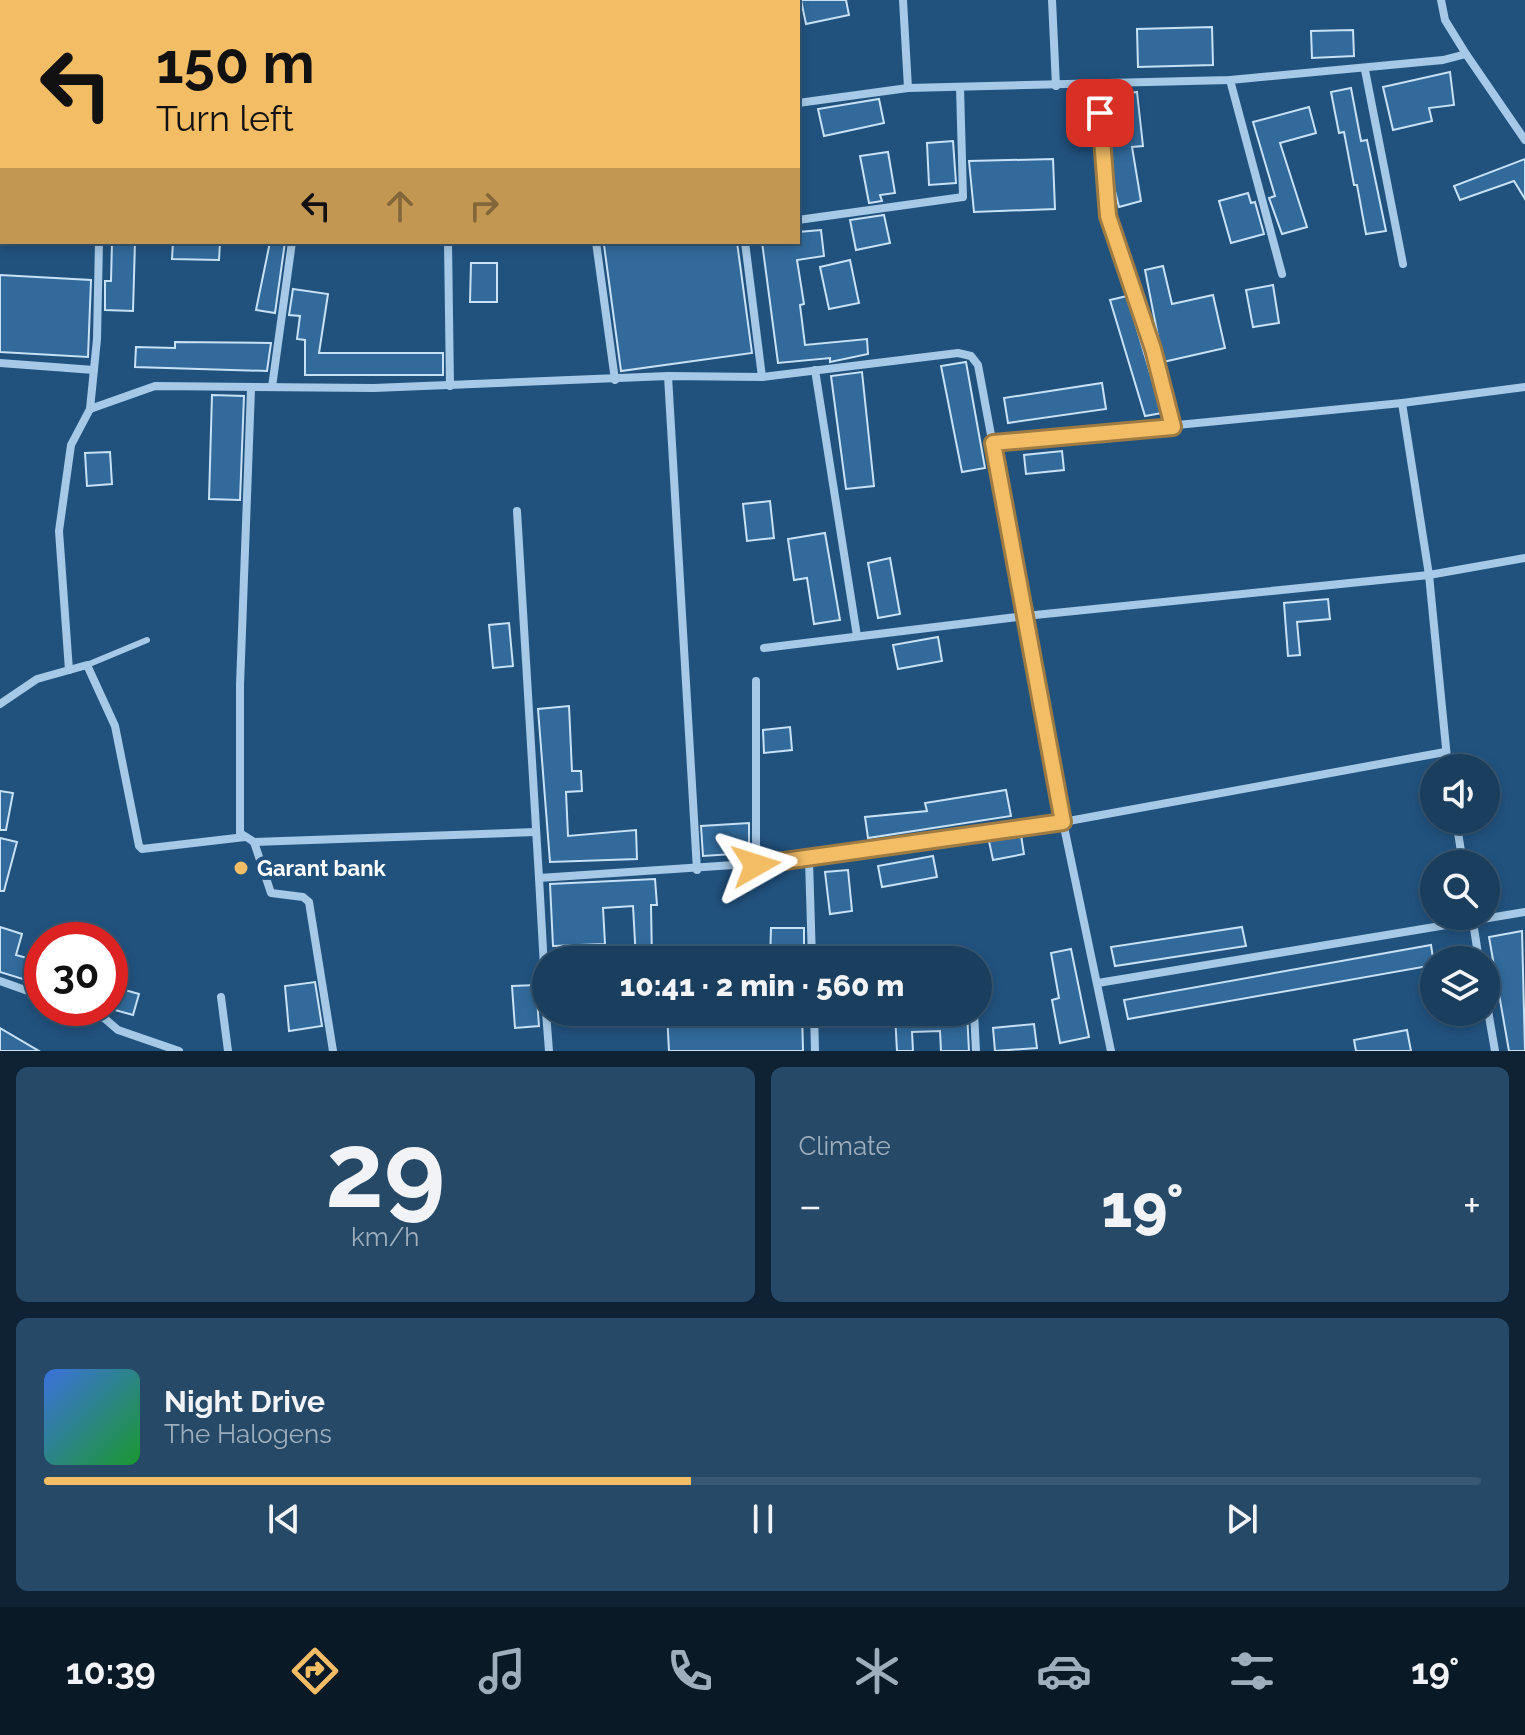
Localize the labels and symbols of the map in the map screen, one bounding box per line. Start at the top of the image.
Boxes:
pin [1066,79,1134,147]
position arrow [714,823,798,907]
place label: Garant bank [257,855,386,881]
marker: Garant bank [232,859,250,877]
speed limit sign: 30 [24,922,128,1026]

